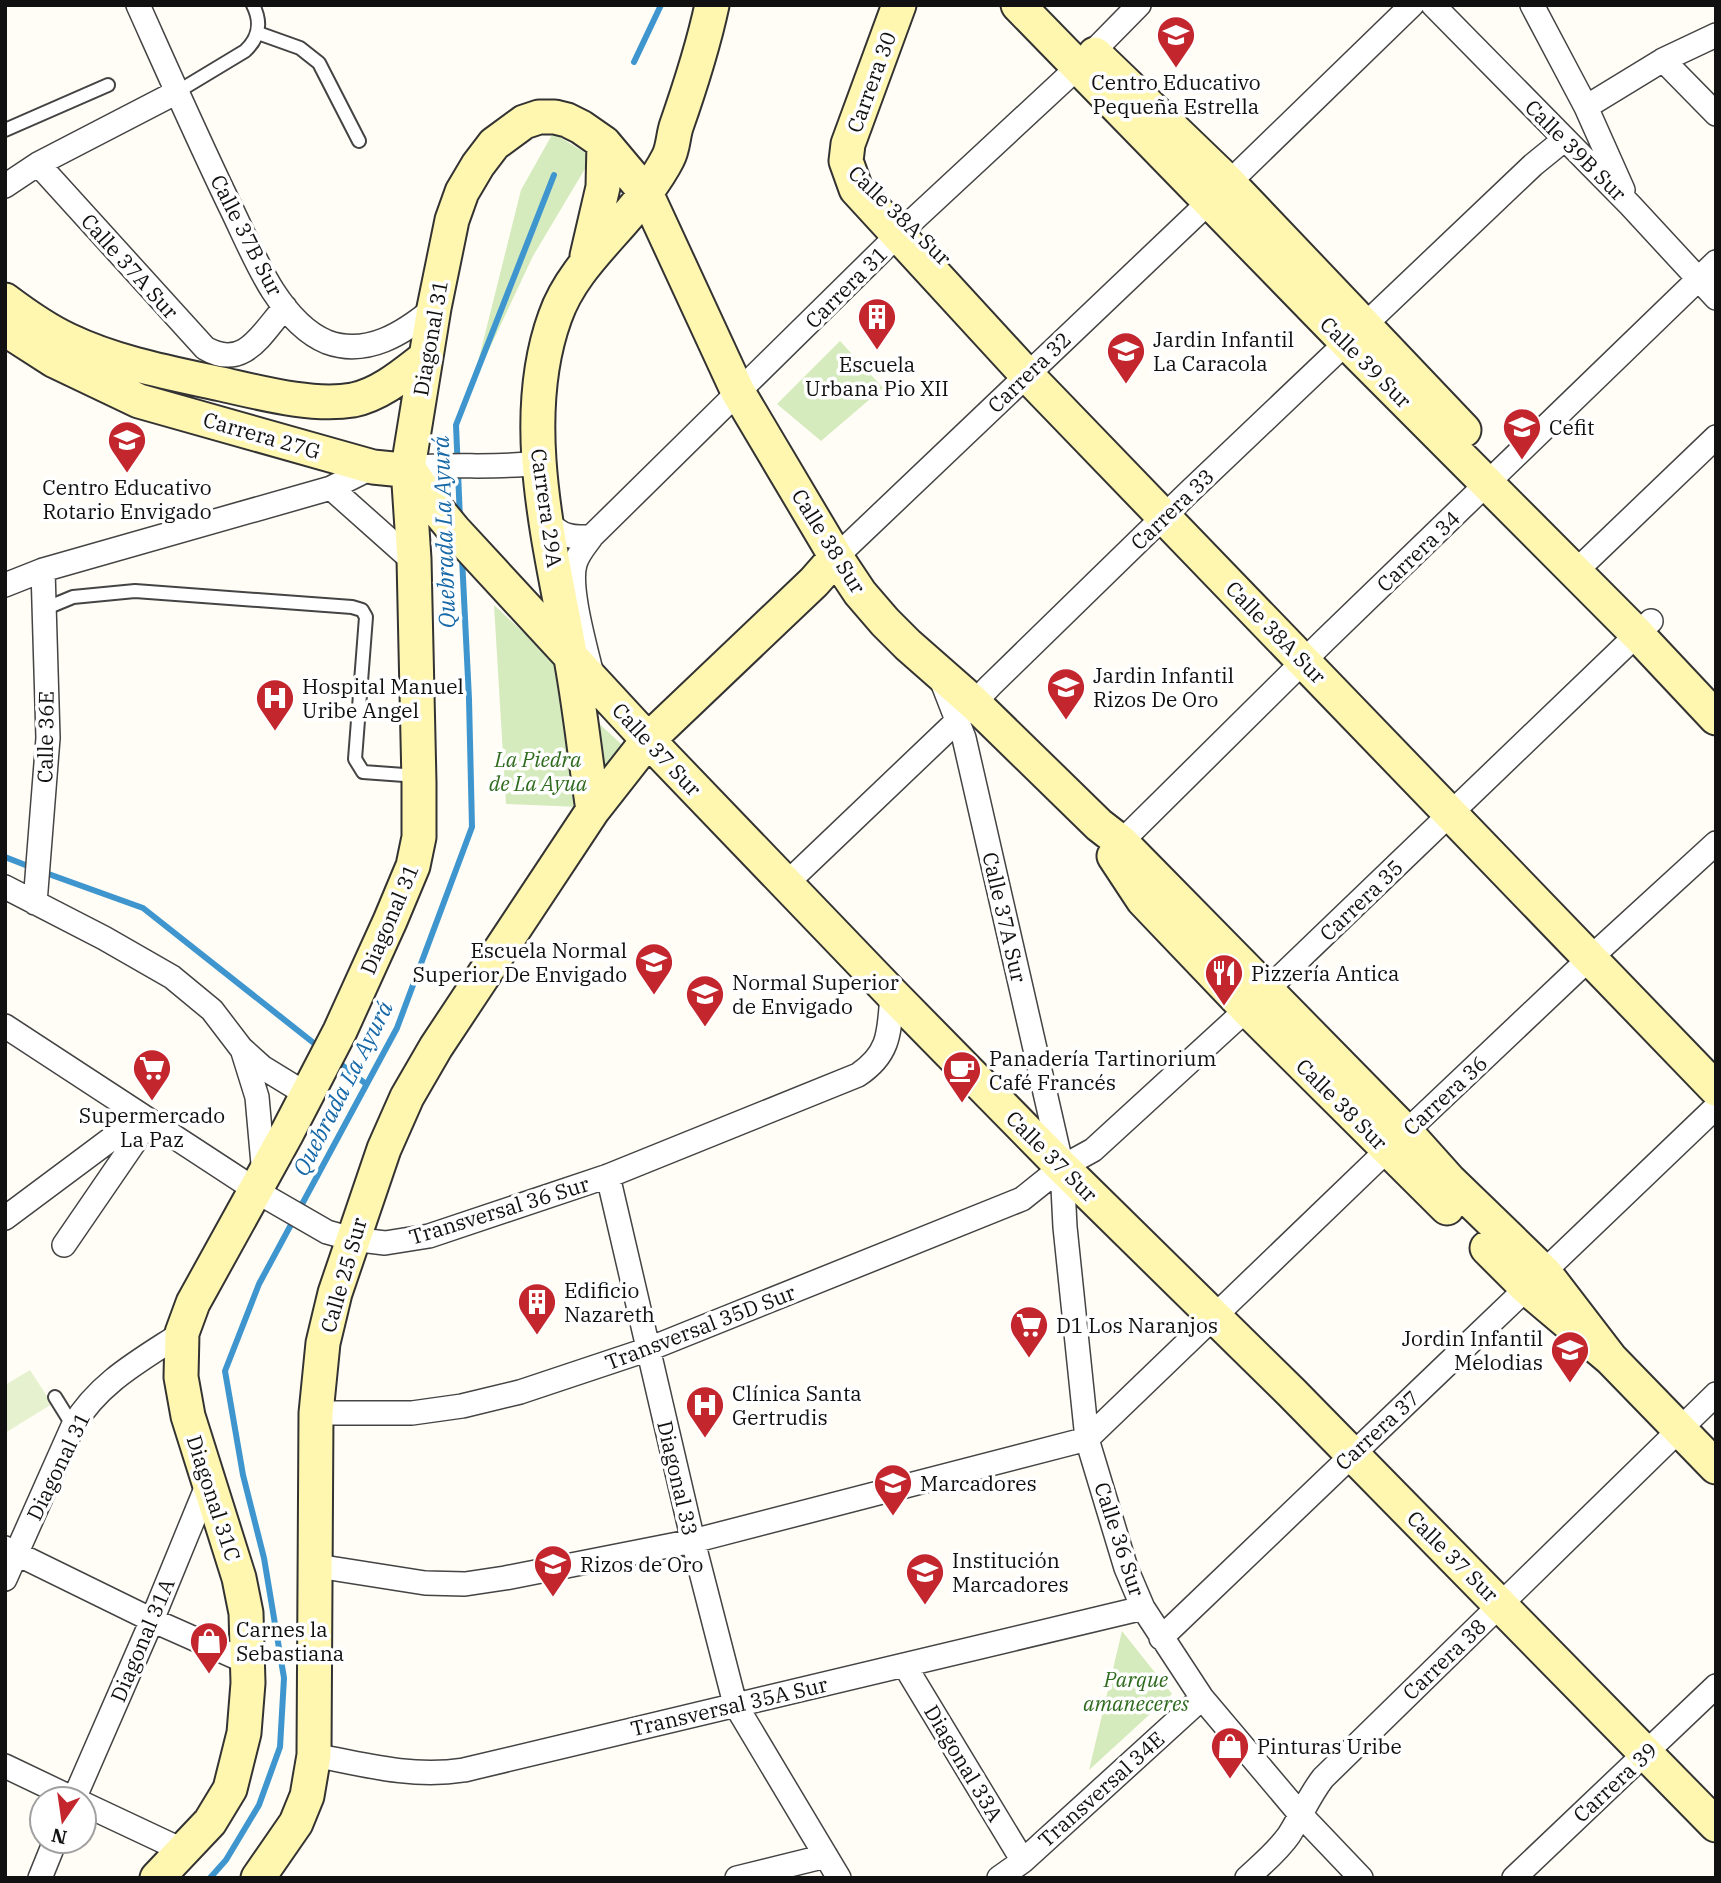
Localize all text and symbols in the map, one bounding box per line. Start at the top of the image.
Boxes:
school or university icon: Centro Educativo Pequeña Estrella [1155,14,1197,69]
street label: Carrera 30 [840,28,902,136]
place label: Centro Educativo Pequeña Estrella [1091,68,1261,120]
street label: Calle 39B Sur [1519,93,1633,207]
street label: Calle 38A Sur [843,159,958,272]
street label: Calle 37B Sur [204,170,290,301]
street label: Calle 37A Sur [75,207,185,325]
street label: Carrera 31 [799,240,893,334]
street label: Diagonal 31 [406,278,454,398]
building icon: Escuela Urbana Pio XII [856,296,898,351]
street label: Calle 39 Sur [1314,310,1418,414]
street label: Carrera 32 [981,325,1077,419]
place label: Jardin Infantil La Caracola [1153,325,1294,377]
school or university icon: Jardin Infantil La Caracola [1105,330,1147,385]
place label: Escuela Urbana Pio XII [805,350,949,402]
street label: Carrera 27G [200,405,324,465]
school or university icon: Cefit [1501,406,1543,461]
place label: Cefit [1549,413,1594,441]
school or university icon: Centro Educativo Rotario Envigado [106,419,148,474]
water label: Quebrada La Ayurá [425,435,461,629]
street label: Carrera 29A [525,447,569,570]
street label: Carrera 33 [1124,462,1220,556]
place label: Centro Educativo Rotario Envigado [42,473,212,525]
street label: Calle 38 Sur [786,483,873,599]
street label: Carrera 34 [1370,504,1466,598]
street label: Calle 38A Sur [1220,575,1333,690]
place label: Jardin Infantil Rizos De Oro [1093,661,1234,713]
school or university icon: Jardin Infantil Rizos De Oro [1045,666,1087,721]
place label: Hospital Manuel Uribe Angel [302,672,464,724]
hospital icon: Hospital Manuel Uribe Angel [254,677,296,732]
street label: Calle 36E [30,691,60,783]
street label: Calle 37 Sur [606,696,708,802]
park label: La Piedra de La Ayua [489,745,588,797]
street label: Calle 37A Sur [976,849,1034,985]
street label: Carrera 35 [1313,853,1409,947]
street label: Diagonal 31 [353,860,425,978]
place label: Escuela Normal Superior De Envigado [413,936,627,988]
school or university icon: Escuela Normal Superior De Envigado [633,941,675,996]
restaurant icon: Pizzería Antica [1203,952,1245,1007]
place label: Pizzería Antica [1251,959,1399,987]
place label: Normal Superior de Envigado [732,968,899,1020]
school or university icon: Normal Superior de Envigado [684,973,726,1028]
water label: Quebrada La Ayurá [285,995,399,1181]
place label: Panadería Tartinorium Café Francés [989,1044,1217,1096]
supermarket icon: Supermercado La Paz [131,1047,173,1102]
cafe icon: Panadería Tartinorium Café Francés [941,1049,983,1104]
street label: Carrera 36 [1397,1049,1493,1141]
street label: Calle 38 Sur [1290,1052,1394,1156]
place label: Supermercado La Paz [79,1101,225,1153]
street label: Calle 37 Sur [1000,1104,1104,1208]
street label: Transversal 36 Sur [406,1169,593,1251]
street label: Calle 25 Sur [313,1214,373,1336]
place label: Edificio Nazareth [564,1276,655,1328]
street label: Transversal 35D Sur [601,1278,800,1376]
building icon: Edificio Nazareth [516,1281,558,1336]
supermarket icon: D1 Los Naranjos [1008,1304,1050,1359]
place label: D1 Los Naranjos [1056,1311,1218,1339]
place label: Jordin Infantil Melodias [1402,1324,1543,1376]
school or university icon: Jordin Infantil Melodias [1549,1329,1591,1384]
place label: Clínica Santa Gertrudis [732,1379,862,1431]
hospital icon: Clínica Santa Gertrudis [684,1384,726,1439]
street label: Carrera 37 [1329,1384,1425,1476]
street label: Diagonal 31 [20,1407,96,1525]
street label: Diagonal 33 [651,1418,705,1538]
street label: Diagonal 31C [180,1431,248,1565]
school or university icon: Marcadores [872,1462,914,1517]
place label: Marcadores [920,1469,1037,1497]
street label: Calle 36 Sur [1088,1478,1152,1600]
street label: Calle 37 Sur [1401,1504,1505,1608]
school or university icon: Rizos de Oro [532,1543,574,1598]
place label: Institución Marcadores [952,1546,1069,1598]
place label: Rizos de Oro [580,1550,703,1578]
school or university icon: Institución Marcadores [904,1551,946,1606]
street label: Diagonal 31A [103,1573,181,1706]
street label: Carrera 38 [1396,1612,1492,1706]
place label: Carnes la Sebastiana [236,1615,344,1667]
shop icon: Carnes la Sebastiana [188,1620,230,1675]
park label: Parque amaneceres [1083,1665,1189,1717]
street label: Transversal 35A Sur [628,1670,831,1742]
street label: Diagonal 33A [918,1699,1010,1827]
street label: Transversal 34E [1032,1725,1170,1853]
shop icon: Pinturas Uribe [1209,1725,1251,1780]
place label: Pinturas Uribe [1257,1732,1402,1760]
street label: Carrera 39 [1567,1736,1663,1828]
north arrow [28,1785,98,1855]
text: N [49,1823,69,1850]

